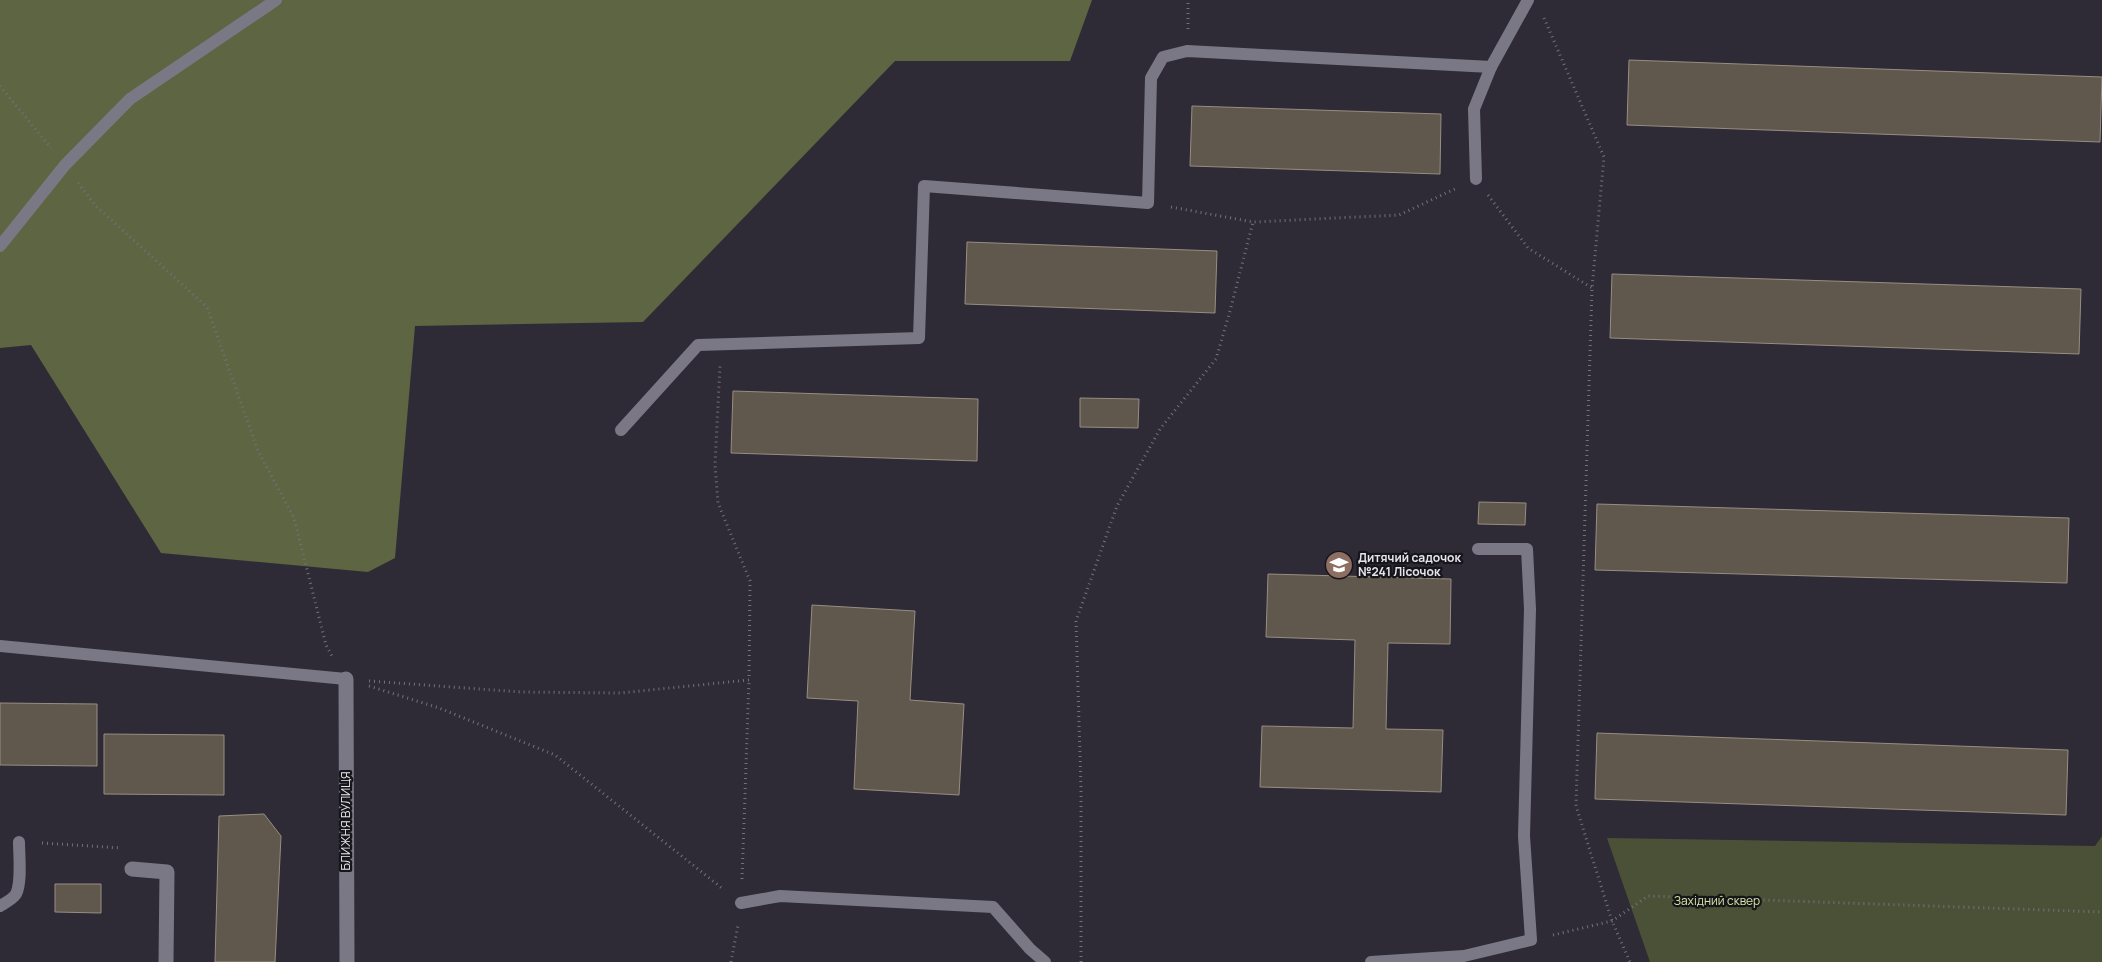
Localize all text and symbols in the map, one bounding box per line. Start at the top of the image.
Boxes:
place label: Дитячий садочок №241 Лісочок [1358,549,1462,580]
school or university icon: Дитячий садочок №241 Лісочок [1324,550,1354,580]
street label: БЛИЖНЯ ВУЛИЦЯ [337,772,354,870]
park label: Західний сквер [1674,892,1760,909]

